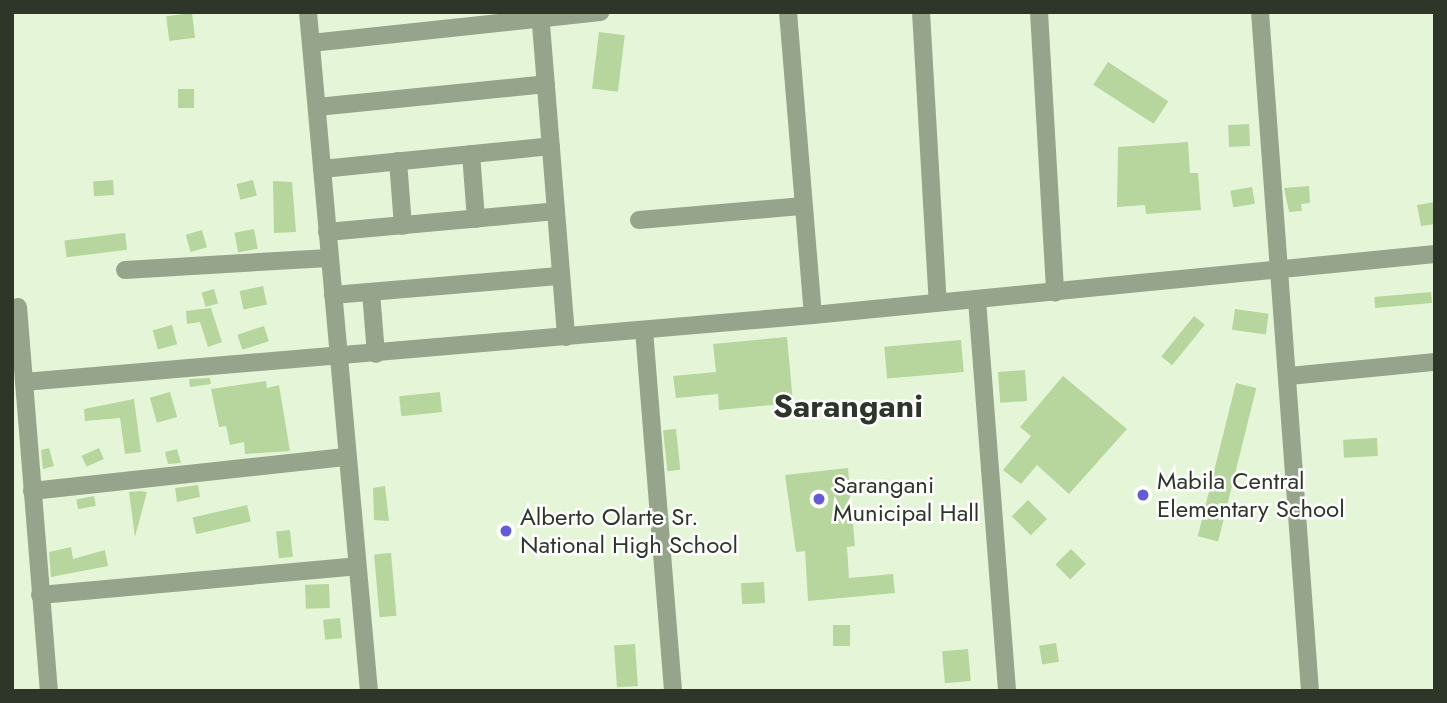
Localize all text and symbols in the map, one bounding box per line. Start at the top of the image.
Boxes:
district label: Sarangani [773,387,923,425]
place label: Mabila Central Elementary School [1157,467,1345,523]
place label: Sarangani Municipal Hall [833,471,979,527]
marker: Mabila Central Elementary School [1135,487,1151,503]
marker: Sarangani Municipal Hall [811,491,827,507]
place label: Alberto Olarte Sr. National High School [520,503,738,559]
marker: Alberto Olarte Sr. National High School [498,523,514,539]

